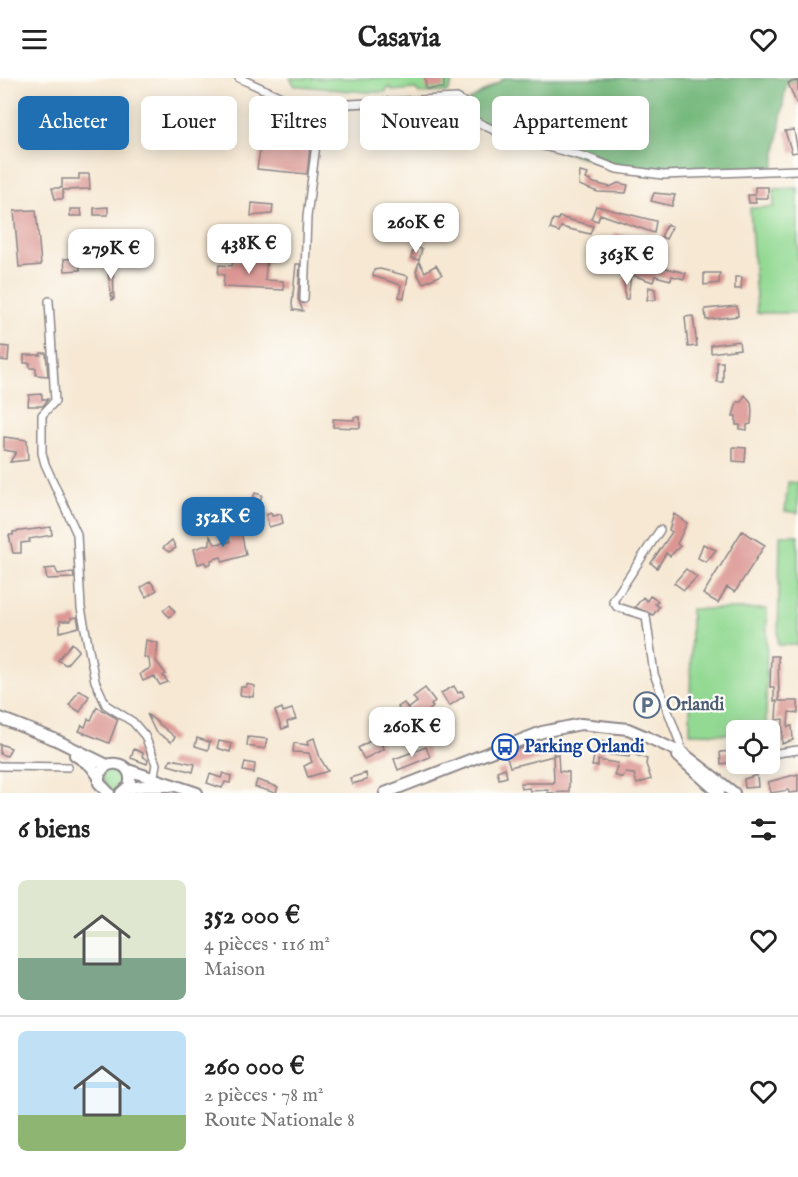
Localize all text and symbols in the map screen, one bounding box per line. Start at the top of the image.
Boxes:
text: Casavia [358,22,440,56]
icon: menu [18,23,51,56]
icon: heart [747,23,780,56]
chip: Acheter [18,96,129,150]
chip: Louer [141,96,237,150]
chip: Filtres [249,96,348,150]
chip: Nouveau [360,96,480,150]
chip: Appartement [492,96,649,150]
pin: 260K € [367,203,465,254]
text: 260K € [387,210,445,235]
pin: 438K € [200,224,298,275]
pin: 279K € [62,229,160,280]
text: 438K € [221,231,277,256]
pin: 363K € [578,235,676,286]
text: 279K € [82,236,140,261]
text: 363K € [600,242,654,267]
pin: 352K € [174,497,272,548]
text: 352K € [196,504,250,529]
parking icon: Orlandi [632,690,662,720]
place label: Orlandi [666,694,724,717]
pin: 260K € [363,707,461,758]
text: 260K € [383,714,441,739]
map controls [726,720,780,774]
button: locate [726,720,780,774]
bus stop icon: Parking Orlandi [490,732,520,762]
place label: Parking Orlandi [524,736,645,759]
text: 6 biens [18,813,90,846]
icon: filters [747,813,780,846]
text: 352 000 € [204,899,300,932]
icon: home [66,904,138,976]
icon: heart [747,924,780,957]
text: 4 pièces · 116 m² [204,932,330,957]
text: Maison [204,957,265,982]
text: 260 000 € [204,1050,305,1083]
icon: home [66,1055,138,1127]
icon: heart [747,1075,780,1108]
text: 2 pièces · 78 m² [204,1083,323,1108]
text: Route Nationale 8 [204,1108,355,1133]

